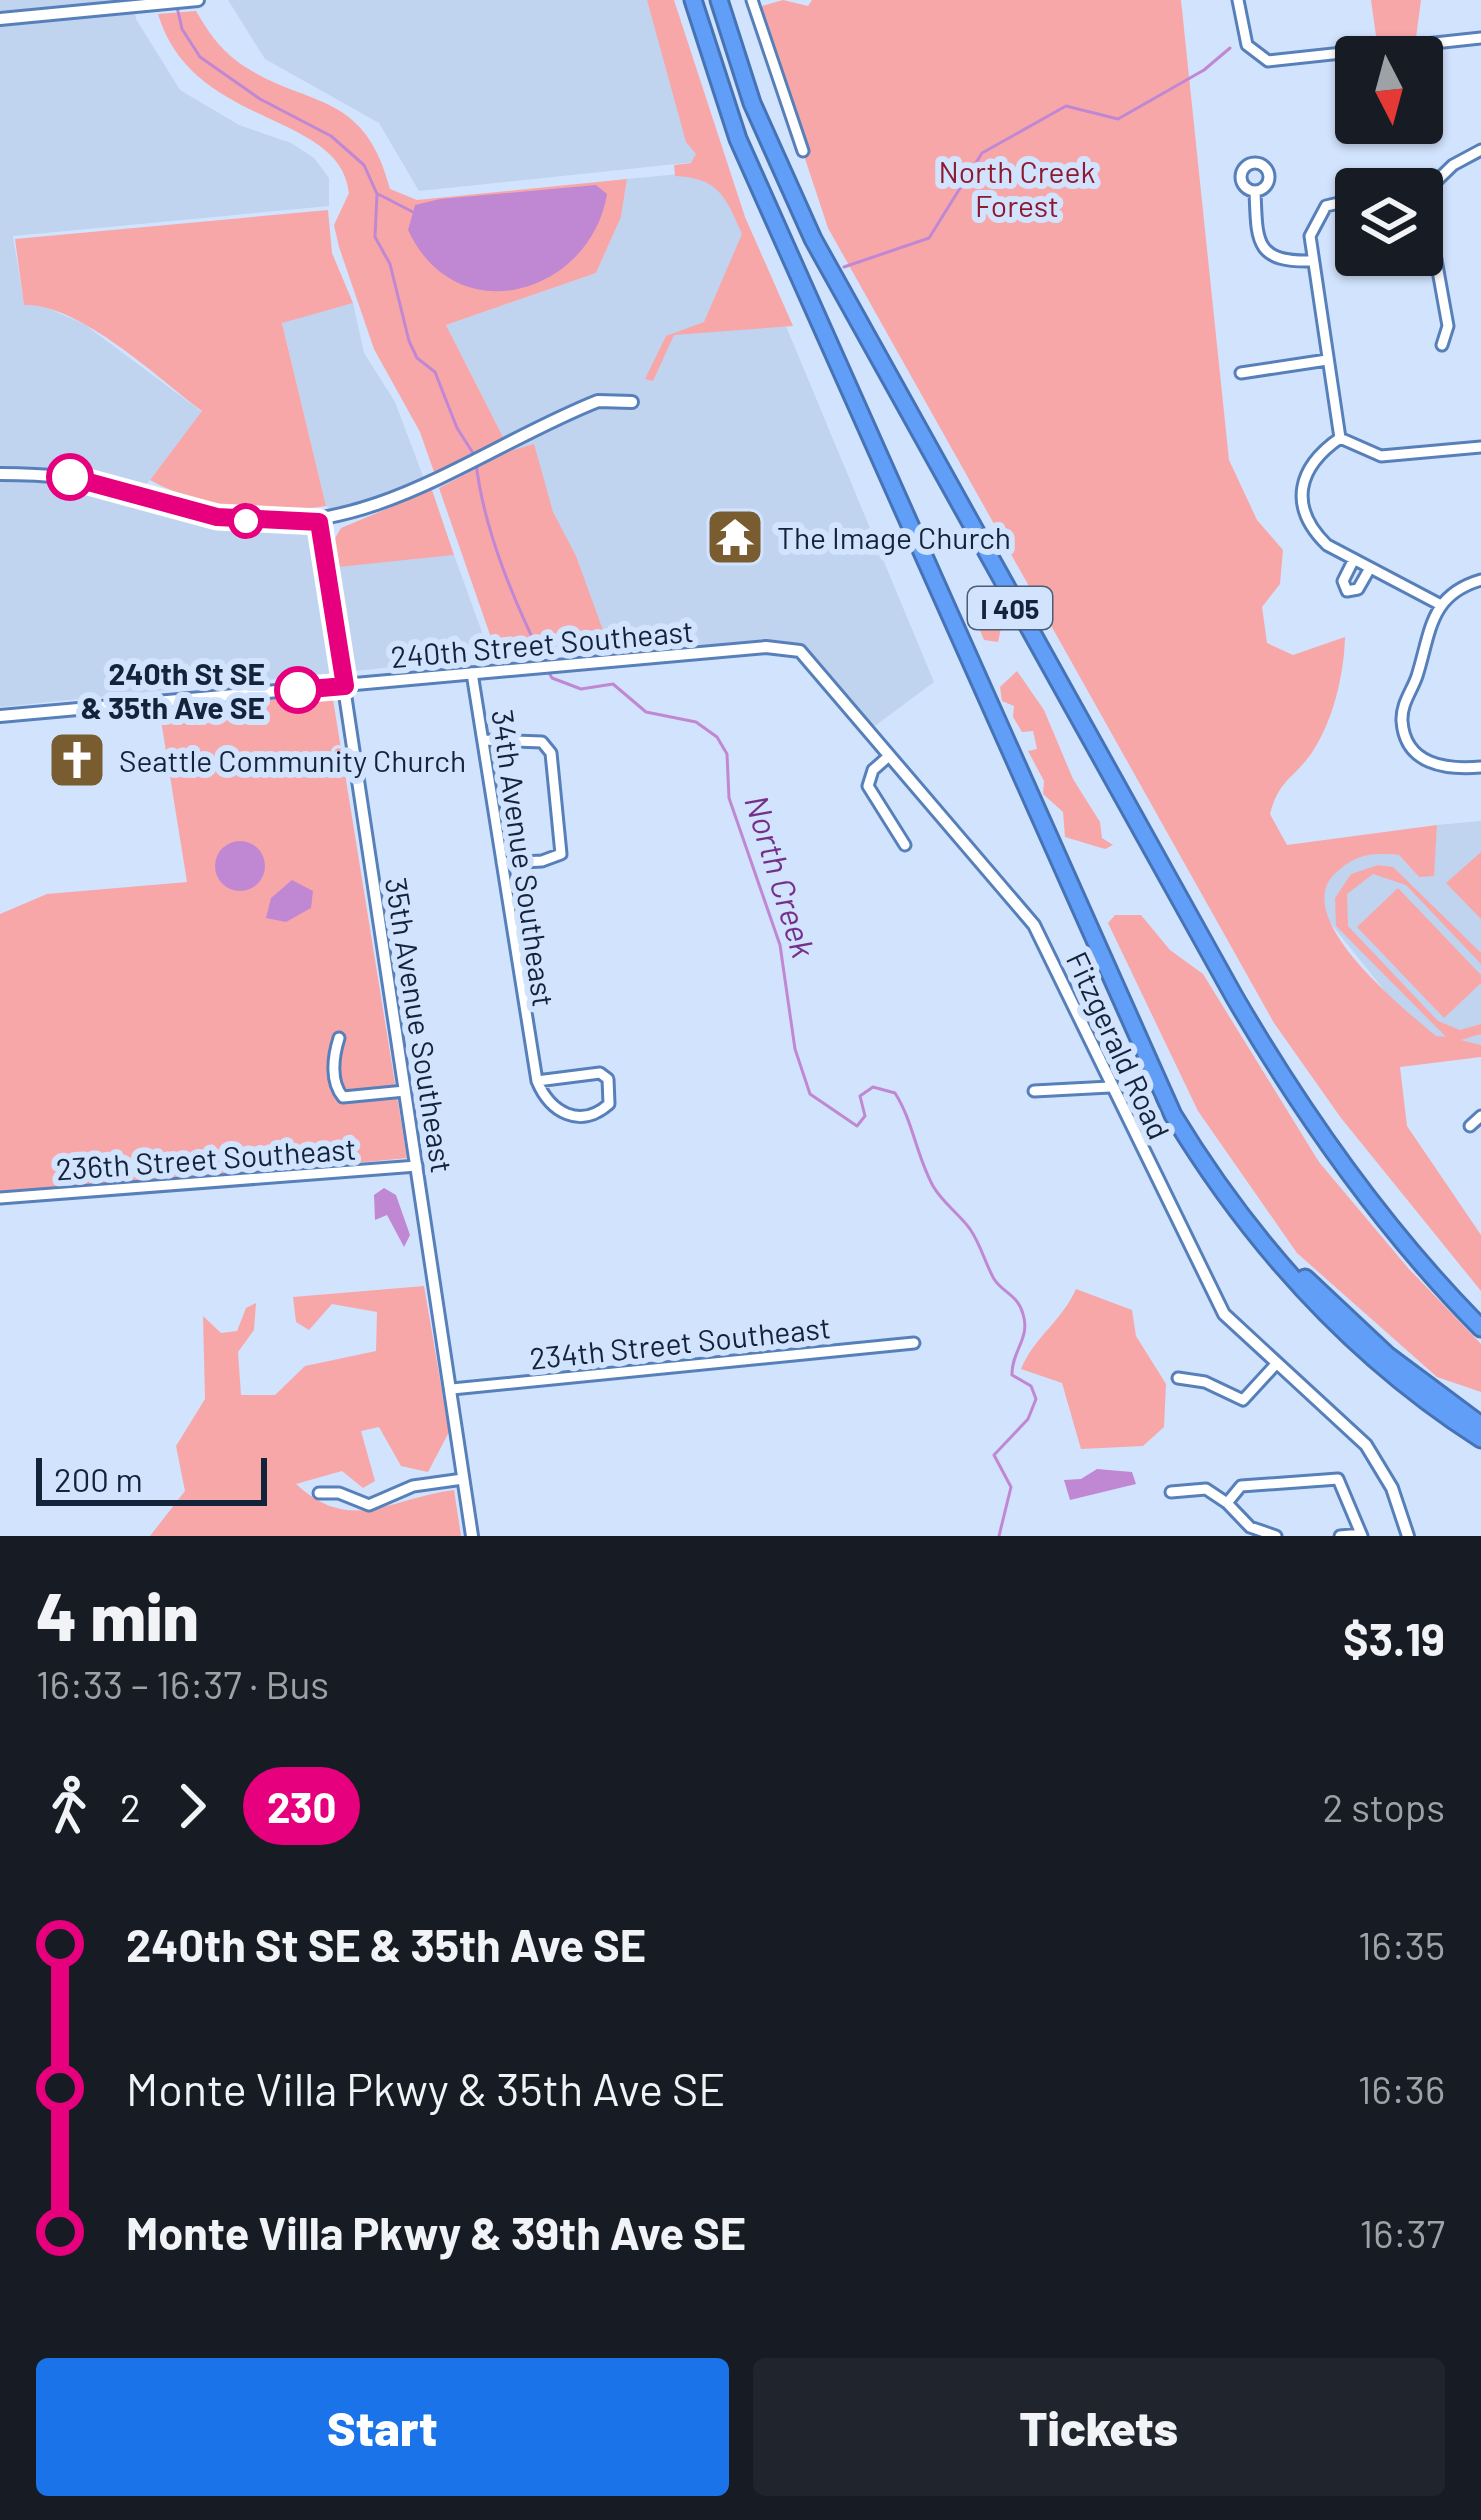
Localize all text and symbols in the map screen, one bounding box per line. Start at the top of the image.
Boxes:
north arrow [1335,36,1443,144]
map controls [1335,36,1443,276]
park label: North Creek Forest [938,153,1096,223]
button: layers [1335,168,1443,276]
unlabelled marker [48,455,92,499]
unlabelled marker [230,505,262,537]
temple icon: The Image Church [704,506,766,568]
place label: The Image Church [777,519,1011,555]
road number: I 405 [968,587,1052,629]
street label: 240th Street Southeast [389,612,695,674]
place label: 240th St SE & 35th Ave SE [81,655,265,725]
marker: 240th St SE & 35th Ave SE [276,668,320,712]
street label: 34th Avenue Southeast [485,707,563,1009]
church icon: Seattle Community Church [46,729,108,791]
place label: Seattle Community Church [119,742,466,778]
water label: North Creek [737,790,825,962]
street label: 35th Avenue Southeast [379,875,461,1175]
street label: Fitzgerald Road [1060,945,1178,1145]
street label: 236th Street Southeast [55,1130,357,1186]
street label: 234th Street Southeast [528,1308,832,1376]
scale bar [36,1452,267,1505]
text: 200 m [54,1459,143,1499]
text: 4 min [36,1575,199,1654]
text: $3.19 [1343,1611,1445,1665]
text: 16:33 – 16:37 · Bus [36,1660,329,1707]
icon: walk [36,1773,102,1839]
icon: forward [159,1773,225,1839]
text: 230 [267,1781,336,1831]
text: 2 [120,1783,141,1830]
text: 2 stops [1322,1783,1445,1830]
text: 240th St SE & 35th Ave SE [126,1917,646,1971]
text: 16:35 [1358,1921,1445,1968]
text: Monte Villa Pkwy & 35th Ave SE [126,2061,725,2115]
text: 16:36 [1358,2065,1445,2112]
text: Monte Villa Pkwy & 39th Ave SE [126,2205,746,2259]
text: 16:37 [1360,2209,1445,2256]
button: Start [36,2358,729,2496]
button: Tickets [753,2358,1445,2496]

